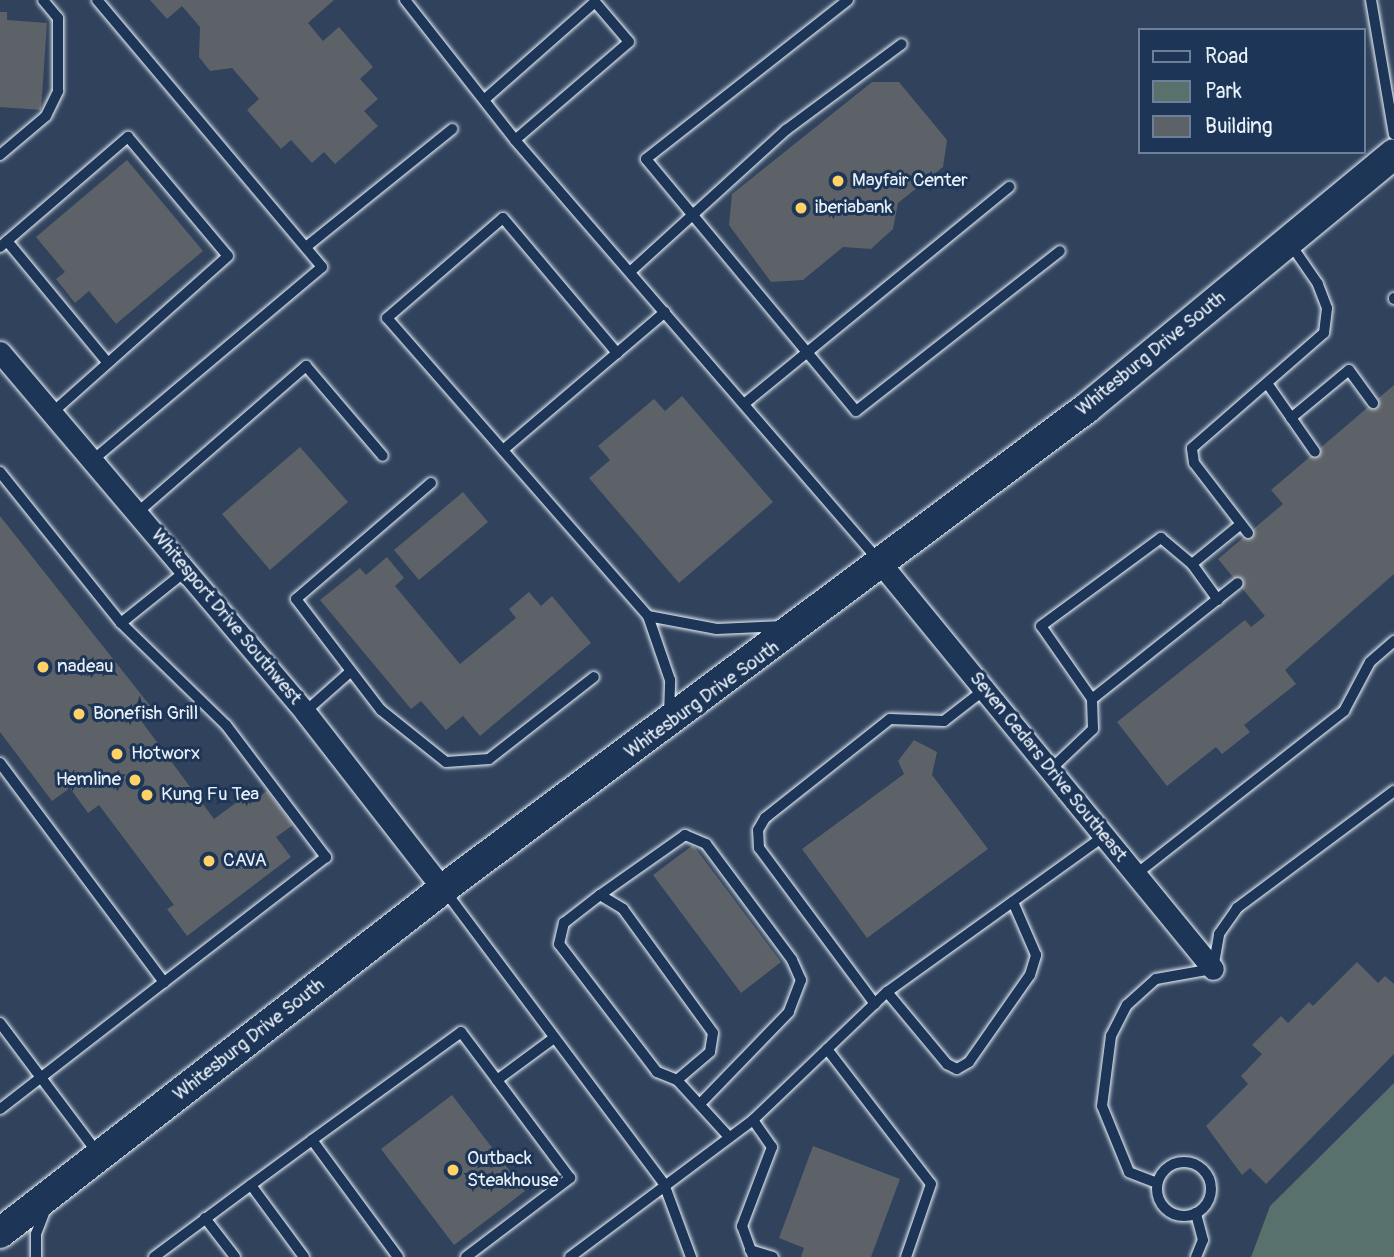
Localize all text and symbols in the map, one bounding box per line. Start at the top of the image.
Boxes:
legend [1138,28,1366,154]
text: Road [1205,43,1249,70]
text: Park [1205,78,1242,105]
text: Building [1205,113,1272,140]
place label: Mayfair Center [852,170,968,192]
marker: Mayfair Center [830,173,846,189]
place label: iberiabank [815,197,892,219]
marker: iberiabank [793,200,809,216]
street label: Whitesburg Drive South [1072,287,1230,421]
street label: Whitesport Drive Southwest [146,524,306,710]
street label: Whitesburg Drive South [620,636,784,764]
place label: nadeau [57,656,113,678]
marker: nadeau [35,659,51,675]
street label: Seven Cedars Drive Southeast [964,667,1132,867]
place label: Bonefish Grill [93,703,198,725]
marker: Bonefish Grill [71,706,87,722]
place label: Hotworx [131,743,200,765]
marker: Hotworx [109,746,125,762]
place label: Hemline [56,769,121,791]
marker: Hemline [127,772,143,788]
place label: Kung Fu Tea [161,784,259,806]
marker: Kung Fu Tea [139,787,155,803]
place label: CAVA [223,850,267,872]
marker: CAVA [201,853,217,869]
street label: Whitesburg Drive South [169,974,329,1106]
place label: Outback Steakhouse [467,1148,558,1192]
marker: Outback Steakhouse [445,1162,461,1178]

